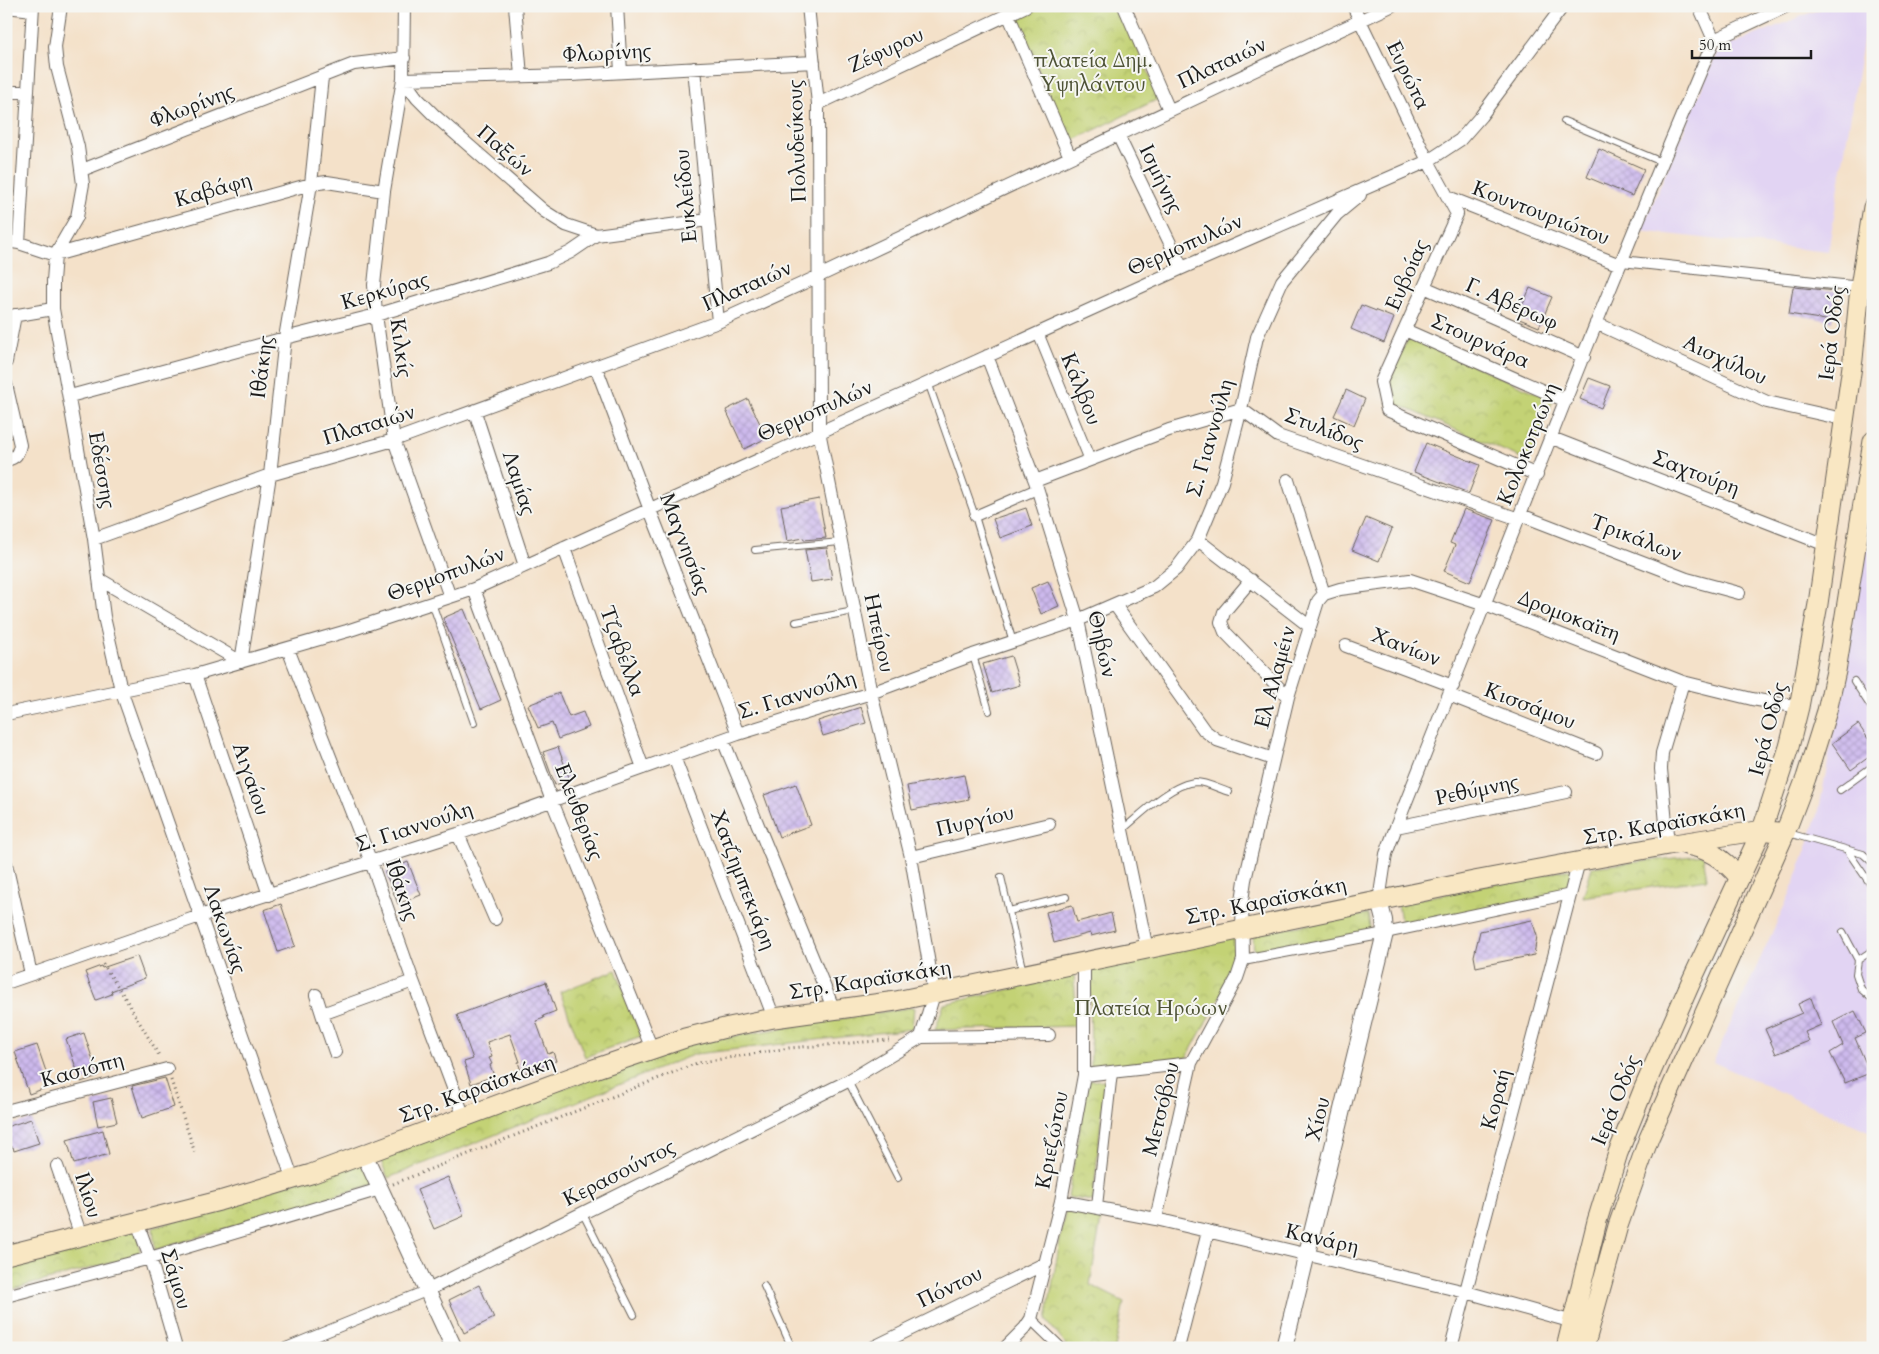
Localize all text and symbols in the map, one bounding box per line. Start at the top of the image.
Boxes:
street label: Ζέφυρου [843,20,929,80]
scale bar [1692,28,1810,60]
street label: Πλαταιών [1173,30,1271,96]
text: 50 m [1699,35,1731,55]
street label: Φλωρίνης [562,36,652,70]
street label: Ευρώτα [1379,36,1437,114]
park label: πλατεία Δημ. Υψηλάντου [1033,46,1153,99]
street label: Φλωρίνης [145,77,239,135]
street label: Πολυδεύκους [780,79,814,203]
street label: Παξών [470,118,540,184]
street label: Ισμήνης [1132,140,1190,218]
street label: Ευκλείδου [667,148,705,244]
street label: Καβάφη [171,165,255,215]
street label: Κουντουριώτου [1468,174,1614,252]
street label: Θερμοπυλών [1123,207,1247,283]
street label: Ευβοίας [1378,235,1436,315]
street label: Πλαταιών [698,253,796,319]
street label: Κερκύρας [338,265,432,317]
street label: Γ. Αβέρωφ [1461,271,1563,337]
street label: Ιερά Οδός [1812,284,1852,382]
street label: Στουρνάρα [1426,306,1534,376]
street label: Κιλκίς [382,316,420,380]
street label: Αισχύλου [1678,328,1772,392]
street label: Ιθάκης [244,334,280,400]
street label: Κάλβου [1053,349,1109,429]
street label: Θερμοπυλών [753,373,877,449]
street label: Σ. Γιαννούλη [1179,376,1241,500]
street label: Κολοκοτρώνη [1490,378,1566,510]
street label: Πλαταιών [319,397,419,453]
street label: Στυλίδος [1280,401,1368,457]
street label: Εδέσσης [81,429,123,511]
street label: Σαχτούρη [1648,443,1744,503]
street label: Λαμίας [495,447,543,519]
street label: Μαγνησίας [652,489,718,599]
street label: Τρικάλων [1586,507,1686,569]
street label: Θερμοπυλών [383,539,509,609]
street label: Δρομοκαϊτη [1514,583,1624,649]
street label: Ηπείρου [857,591,901,675]
street label: Τζαβέλλα [592,602,652,701]
street label: Θηβών [1080,608,1124,680]
street label: Χανίων [1367,621,1445,673]
street label: Ελ Αλαμέιν [1247,622,1303,732]
street label: Σ. Γιαννούλη [735,663,859,727]
street label: Κισσάμου [1480,675,1580,737]
street label: Ιερά Οδός [1742,679,1794,779]
street label: Αιγαίου [225,739,277,819]
street label: Ελευθερίας [547,759,611,865]
street label: Ρεθύμνης [1433,767,1521,813]
street label: Σ. Γιαννούλη [352,794,476,860]
street label: Στρ. Καραϊσκάκη [1581,796,1747,852]
street label: Πυργίου [933,798,1017,844]
street label: Χατζημπεκιάρη [703,806,783,954]
street label: Ιθάκης [378,855,426,925]
street label: Στρ. Καραϊσκάκη [1183,870,1349,932]
street label: Λακωνίας [196,880,254,978]
street label: Στρ. Καραϊσκάκη [787,953,953,1007]
park label: Πλατεία Ηρώων [1074,994,1228,1023]
street label: Κασιόπη [37,1045,127,1095]
street label: Στρ. Καραϊσκάκη [395,1047,559,1131]
street label: Ιερά Οδός [1585,1050,1647,1150]
street label: Μετσόβου [1135,1059,1187,1159]
street label: Κοραή [1474,1065,1518,1133]
street label: Κριεζώτου [1028,1088,1076,1192]
street label: Χίου [1299,1094,1337,1144]
street label: Κερασούντος [558,1132,680,1214]
street label: Ιλίου [67,1168,109,1222]
street label: Κανάρη [1282,1216,1362,1262]
street label: Σάμου [153,1245,199,1313]
street label: Πόντου [913,1259,987,1315]

